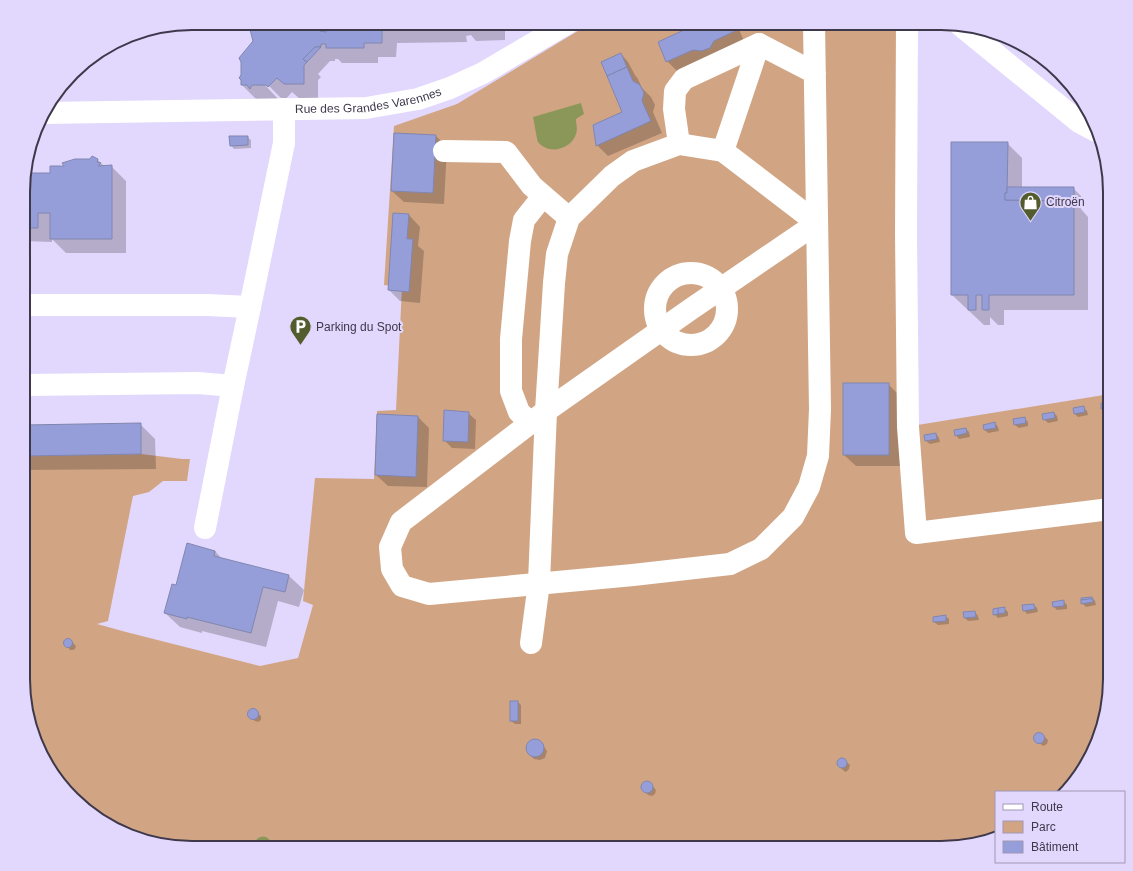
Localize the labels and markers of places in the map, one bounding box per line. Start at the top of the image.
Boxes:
shop icon: Citroën [1017,189,1043,222]
place label: Citroën [1046,195,1085,209]
parking icon: Parking du Spot [287,314,313,347]
place label: Parking du Spot [316,320,402,334]

